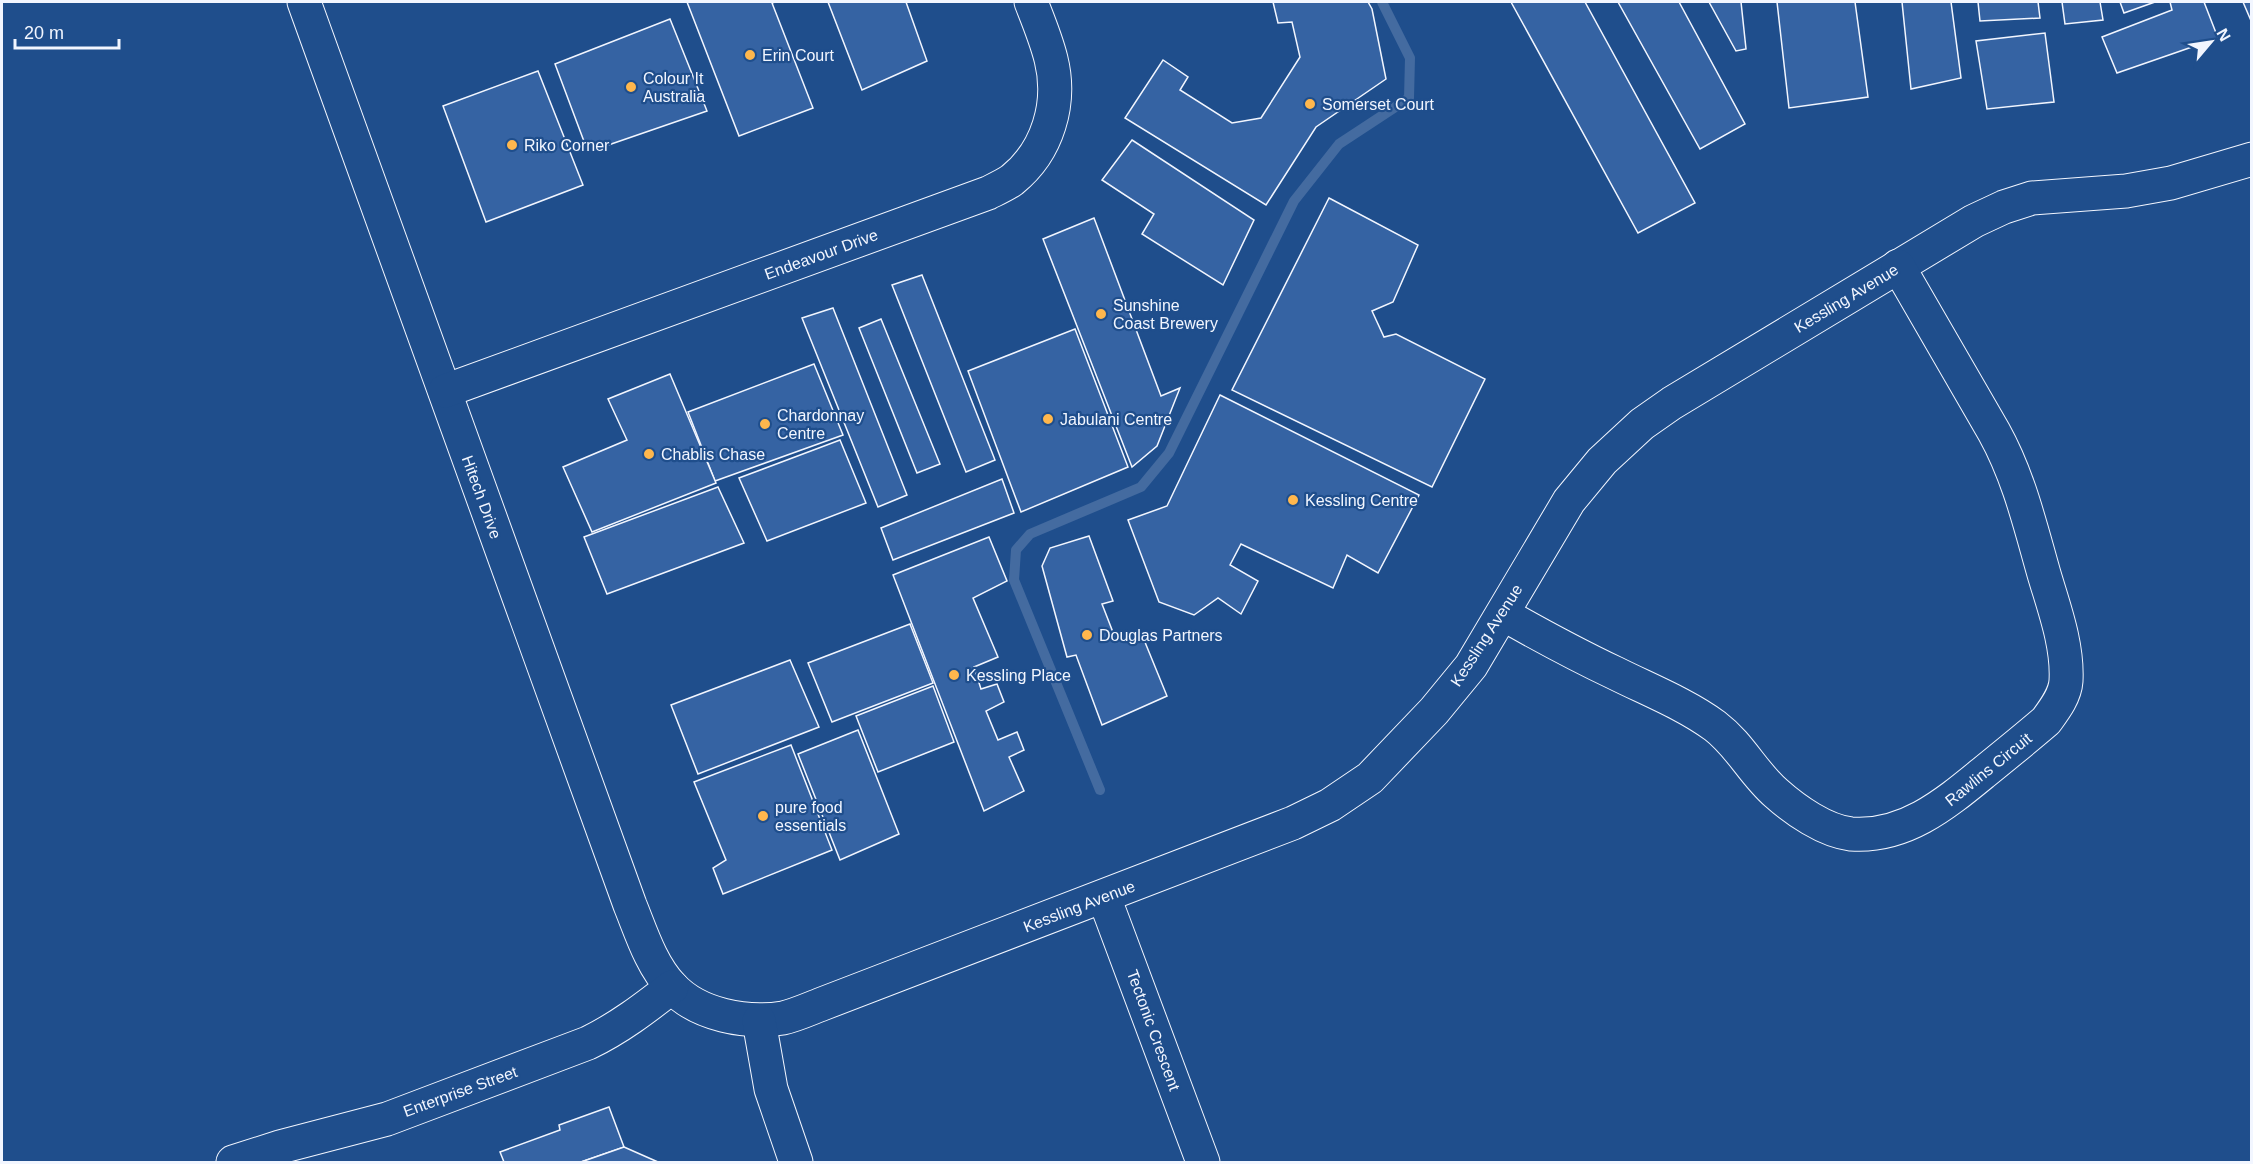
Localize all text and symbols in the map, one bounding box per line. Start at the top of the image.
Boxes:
scale bar [15,12,118,50]
north arrow [2181,12,2241,72]
text: 20 m [24,23,64,43]
text: N [2213,26,2234,44]
place label: Erin Court [762,47,835,64]
marker: Erin Court [743,48,757,62]
place label: Colour It Australia [643,70,705,105]
marker: Colour It Australia [624,80,638,94]
place label: Somerset Court [1322,96,1435,113]
marker: Somerset Court [1303,97,1317,111]
place label: Riko Corner [524,137,610,154]
marker: Riko Corner [505,138,519,152]
street label: Endeavour Drive [762,226,880,283]
street label: Kessling Avenue [1791,261,1901,336]
place label: Sunshine Coast Brewery [1113,297,1218,332]
marker: Sunshine Coast Brewery [1094,307,1108,321]
place label: Chardonnay Centre [777,407,864,442]
place label: Jabulani Centre [1060,411,1172,428]
marker: Jabulani Centre [1041,412,1055,426]
marker: Chardonnay Centre [758,417,772,431]
place label: Chablis Chase [661,446,765,463]
marker: Chablis Chase [642,447,656,461]
street label: Hitech Drive [459,453,504,541]
place label: Kessling Centre [1305,492,1418,509]
marker: Kessling Centre [1286,493,1300,507]
street label: Kessling Avenue [1447,581,1526,689]
place label: Douglas Partners [1099,627,1223,644]
marker: Douglas Partners [1080,628,1094,642]
place label: Kessling Place [966,667,1071,684]
marker: Kessling Place [947,668,961,682]
street label: Rawlins Circuit [1942,729,2035,809]
place label: pure food essentials [775,799,846,834]
marker: pure food essentials [756,809,770,823]
street label: Kessling Avenue [1021,877,1137,936]
street label: Tectonic Crescent [1124,968,1183,1093]
street label: Enterprise Street [401,1063,520,1120]

